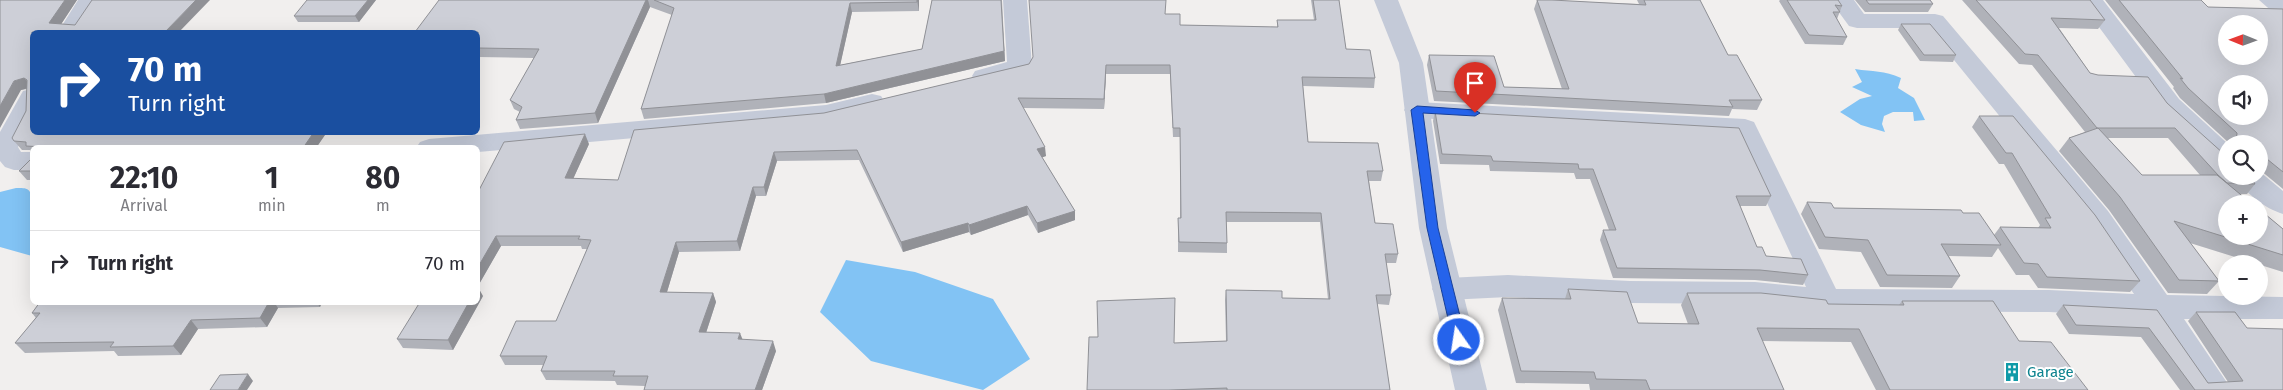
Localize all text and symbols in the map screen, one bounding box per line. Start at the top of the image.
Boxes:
north arrow [2218,15,2268,65]
map controls [2218,15,2268,305]
text: 70 m [128,48,202,90]
icon: right [45,50,110,115]
pin [1454,62,1496,113]
icon: arrive [1461,69,1489,97]
button: sound [2218,75,2268,125]
text: Turn right [128,90,225,117]
button: search [2218,135,2268,185]
text: 22:10 [110,160,178,196]
text: 1 [265,160,279,196]
text: 80 [365,160,400,196]
button: + [2218,195,2268,245]
text: Arrival [121,196,167,215]
text: min [258,196,286,215]
text: m [376,196,390,215]
icon: right [45,249,73,277]
text: Turn right [88,252,173,275]
text: 70 m [425,252,465,275]
button: − [2218,255,2268,305]
position arrow [1432,313,1484,365]
building icon: Garage [2001,361,2023,383]
place label: Garage [2027,363,2074,381]

